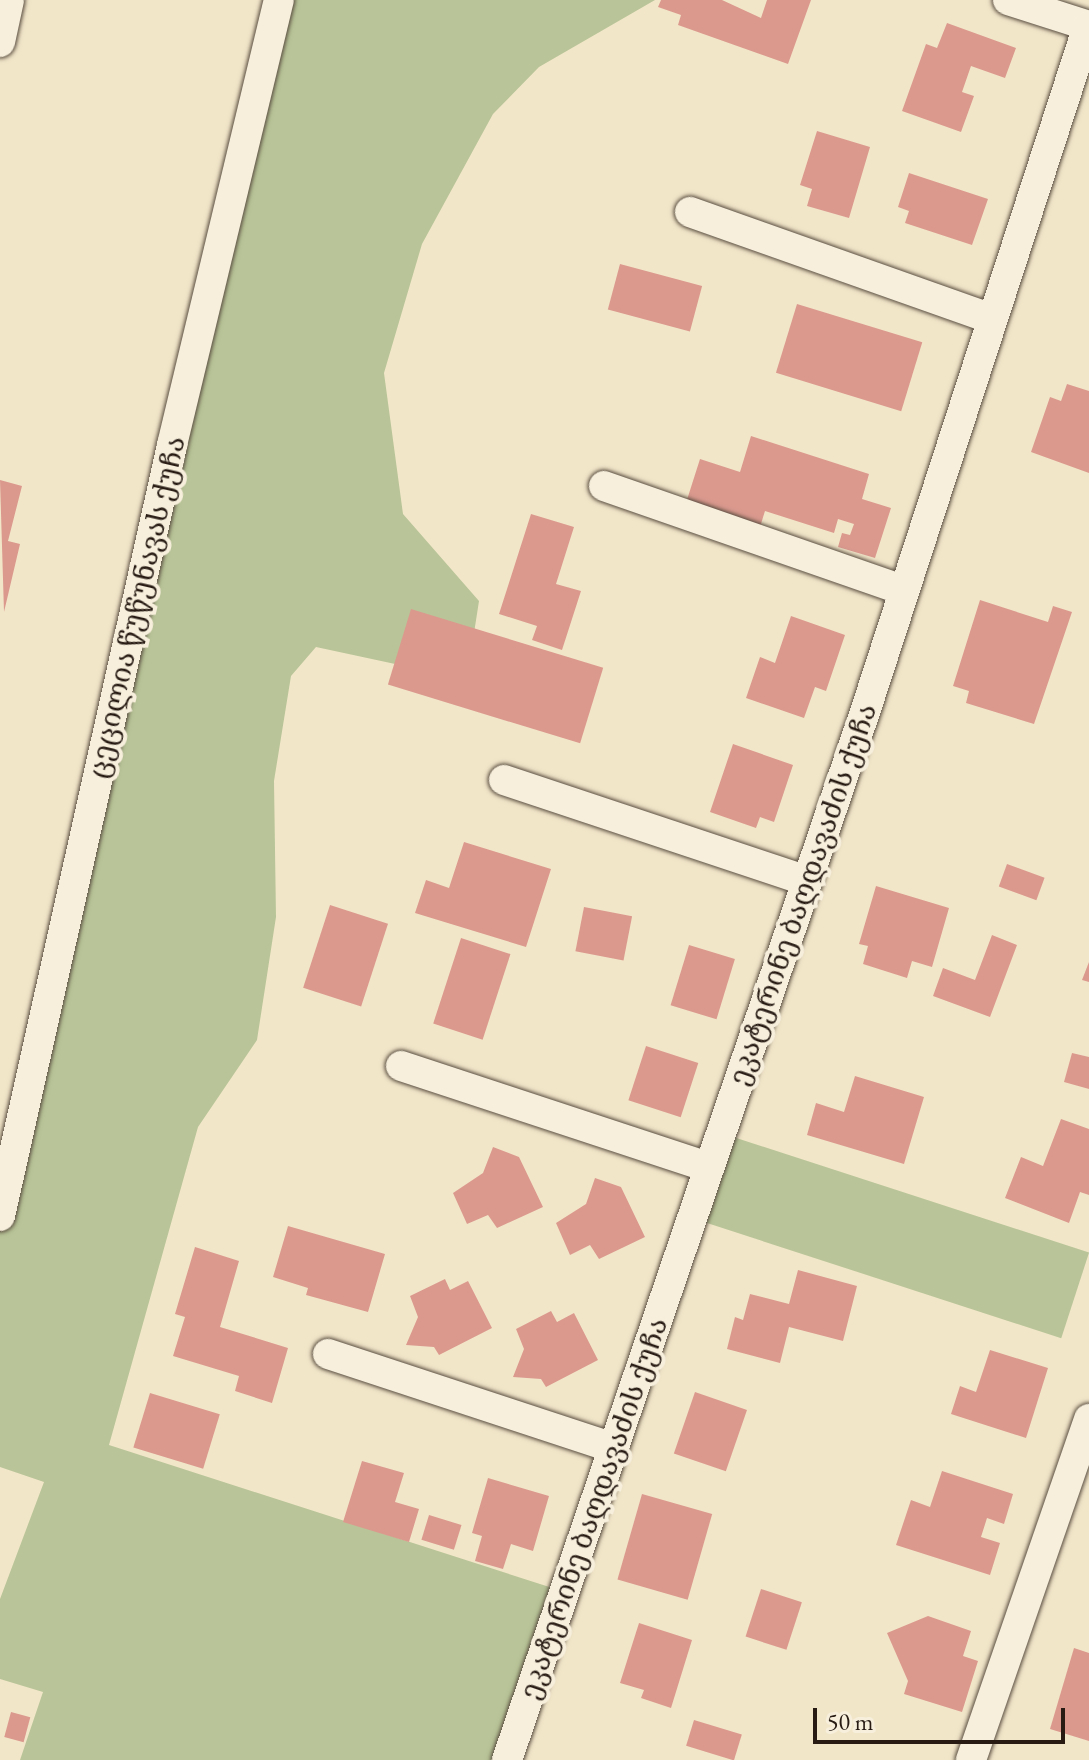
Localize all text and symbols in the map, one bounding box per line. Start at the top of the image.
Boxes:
street label: ცეცილია წუწუნავას ქუჩა [80,433,192,781]
street label: ეკატერინე ბაღდავაძის ქუჩა [721,699,883,1089]
street label: ეკატერინე ბაღდავაძის ქუჩა [512,1313,674,1703]
scale bar [817,1692,1069,1742]
text: 50 m [827,1706,874,1737]

